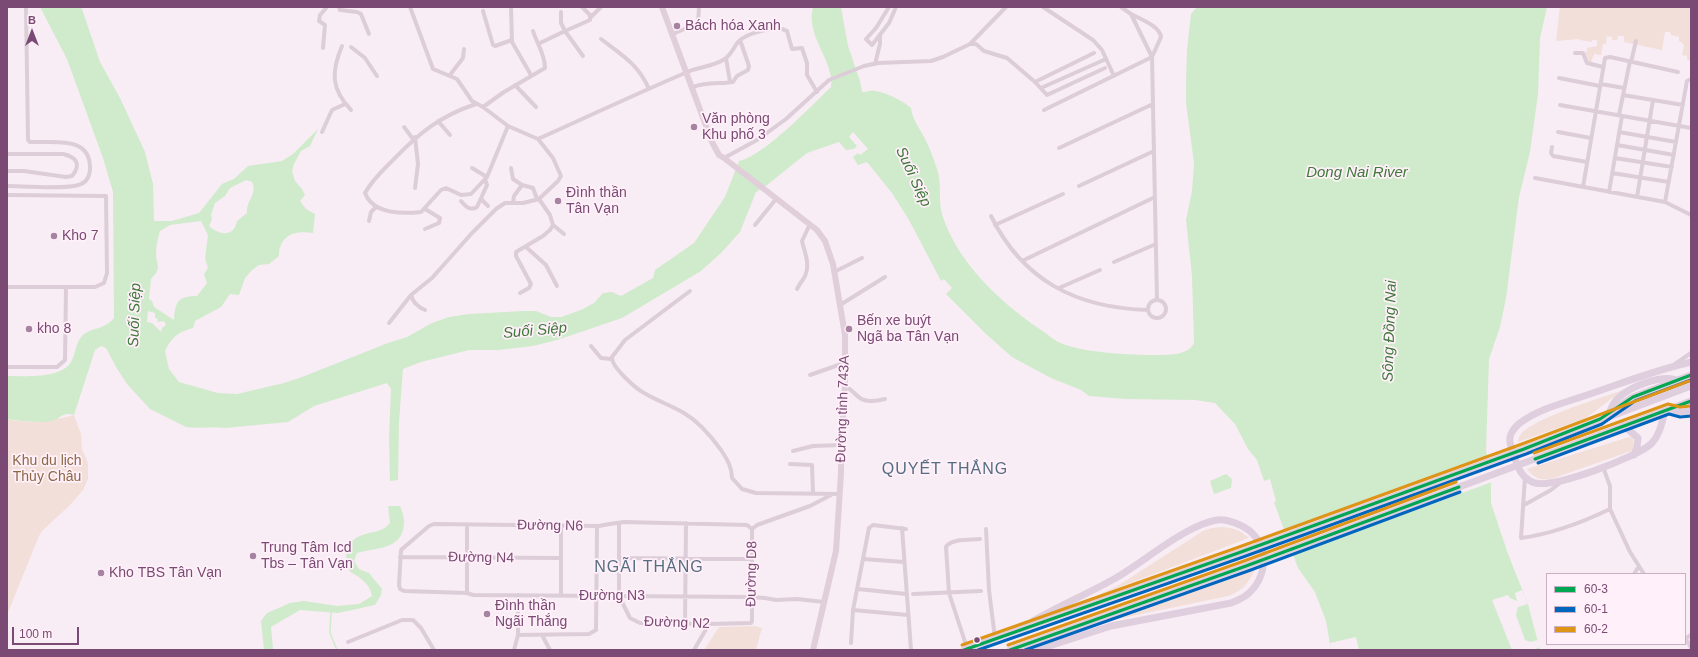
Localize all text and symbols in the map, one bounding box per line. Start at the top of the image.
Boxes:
north arrow [12,12,52,52]
text: B [28,14,36,26]
place label: Bách hóa Xanh [685,18,781,34]
marker: Bách hóa Xanh [672,21,682,31]
place label: Văn phòng Khu phố 3 [702,111,770,144]
marker: Văn phòng Khu phố 3 [689,122,699,132]
water label: Suối Siệp [891,144,935,210]
water label: Dong Nai River [1306,164,1408,182]
place label: Đình thần Tân Vạn [566,185,627,218]
marker: Đình thần Tân Vạn [553,196,563,206]
place label: Kho 7 [62,228,99,244]
marker: Kho 7 [49,231,59,241]
water label: Sông Đồng Nai [1379,280,1401,382]
water label: Suối Siệp [125,283,145,347]
place label: Bến xe buýt Ngã ba Tân Vạn [857,313,959,346]
water label: Suối Siệp [502,319,568,343]
place label: kho 8 [37,321,71,337]
marker: kho 8 [24,324,34,334]
marker: Bến xe buýt Ngã ba Tân Vạn [844,324,854,334]
street label: Đường tỉnh 743A [833,355,853,463]
park label: Khu du lịch Thủy Châu [12,453,82,486]
district label: QUYẾT THẮNG [882,460,1008,480]
street label: Đường N6 [517,517,583,535]
place label: Trung Tâm Icd Tbs – Tân Vạn [261,540,353,572]
street label: Đường D8 [743,541,761,607]
street label: Đường N4 [448,549,514,567]
marker: Trung Tâm Icd Tbs – Tân Vạn [248,551,258,561]
district label: NGÃI THẮNG [594,558,704,578]
place label: Kho TBS Tân Vạn [109,565,222,581]
marker: Kho TBS Tân Vạn [96,568,106,578]
legend [1546,573,1686,645]
text: 60-3 [1584,582,1608,596]
street label: Đường N3 [579,588,645,604]
place label: Đình thần Ngãi Thắng [495,598,567,630]
text: 60-1 [1584,602,1608,616]
marker: Đình thần Ngãi Thắng [482,609,492,619]
street label: Đường N2 [644,613,710,633]
scale bar [14,619,81,645]
text: 60-2 [1584,622,1608,636]
text: 100 m [19,627,52,641]
unlabelled marker [972,635,982,645]

